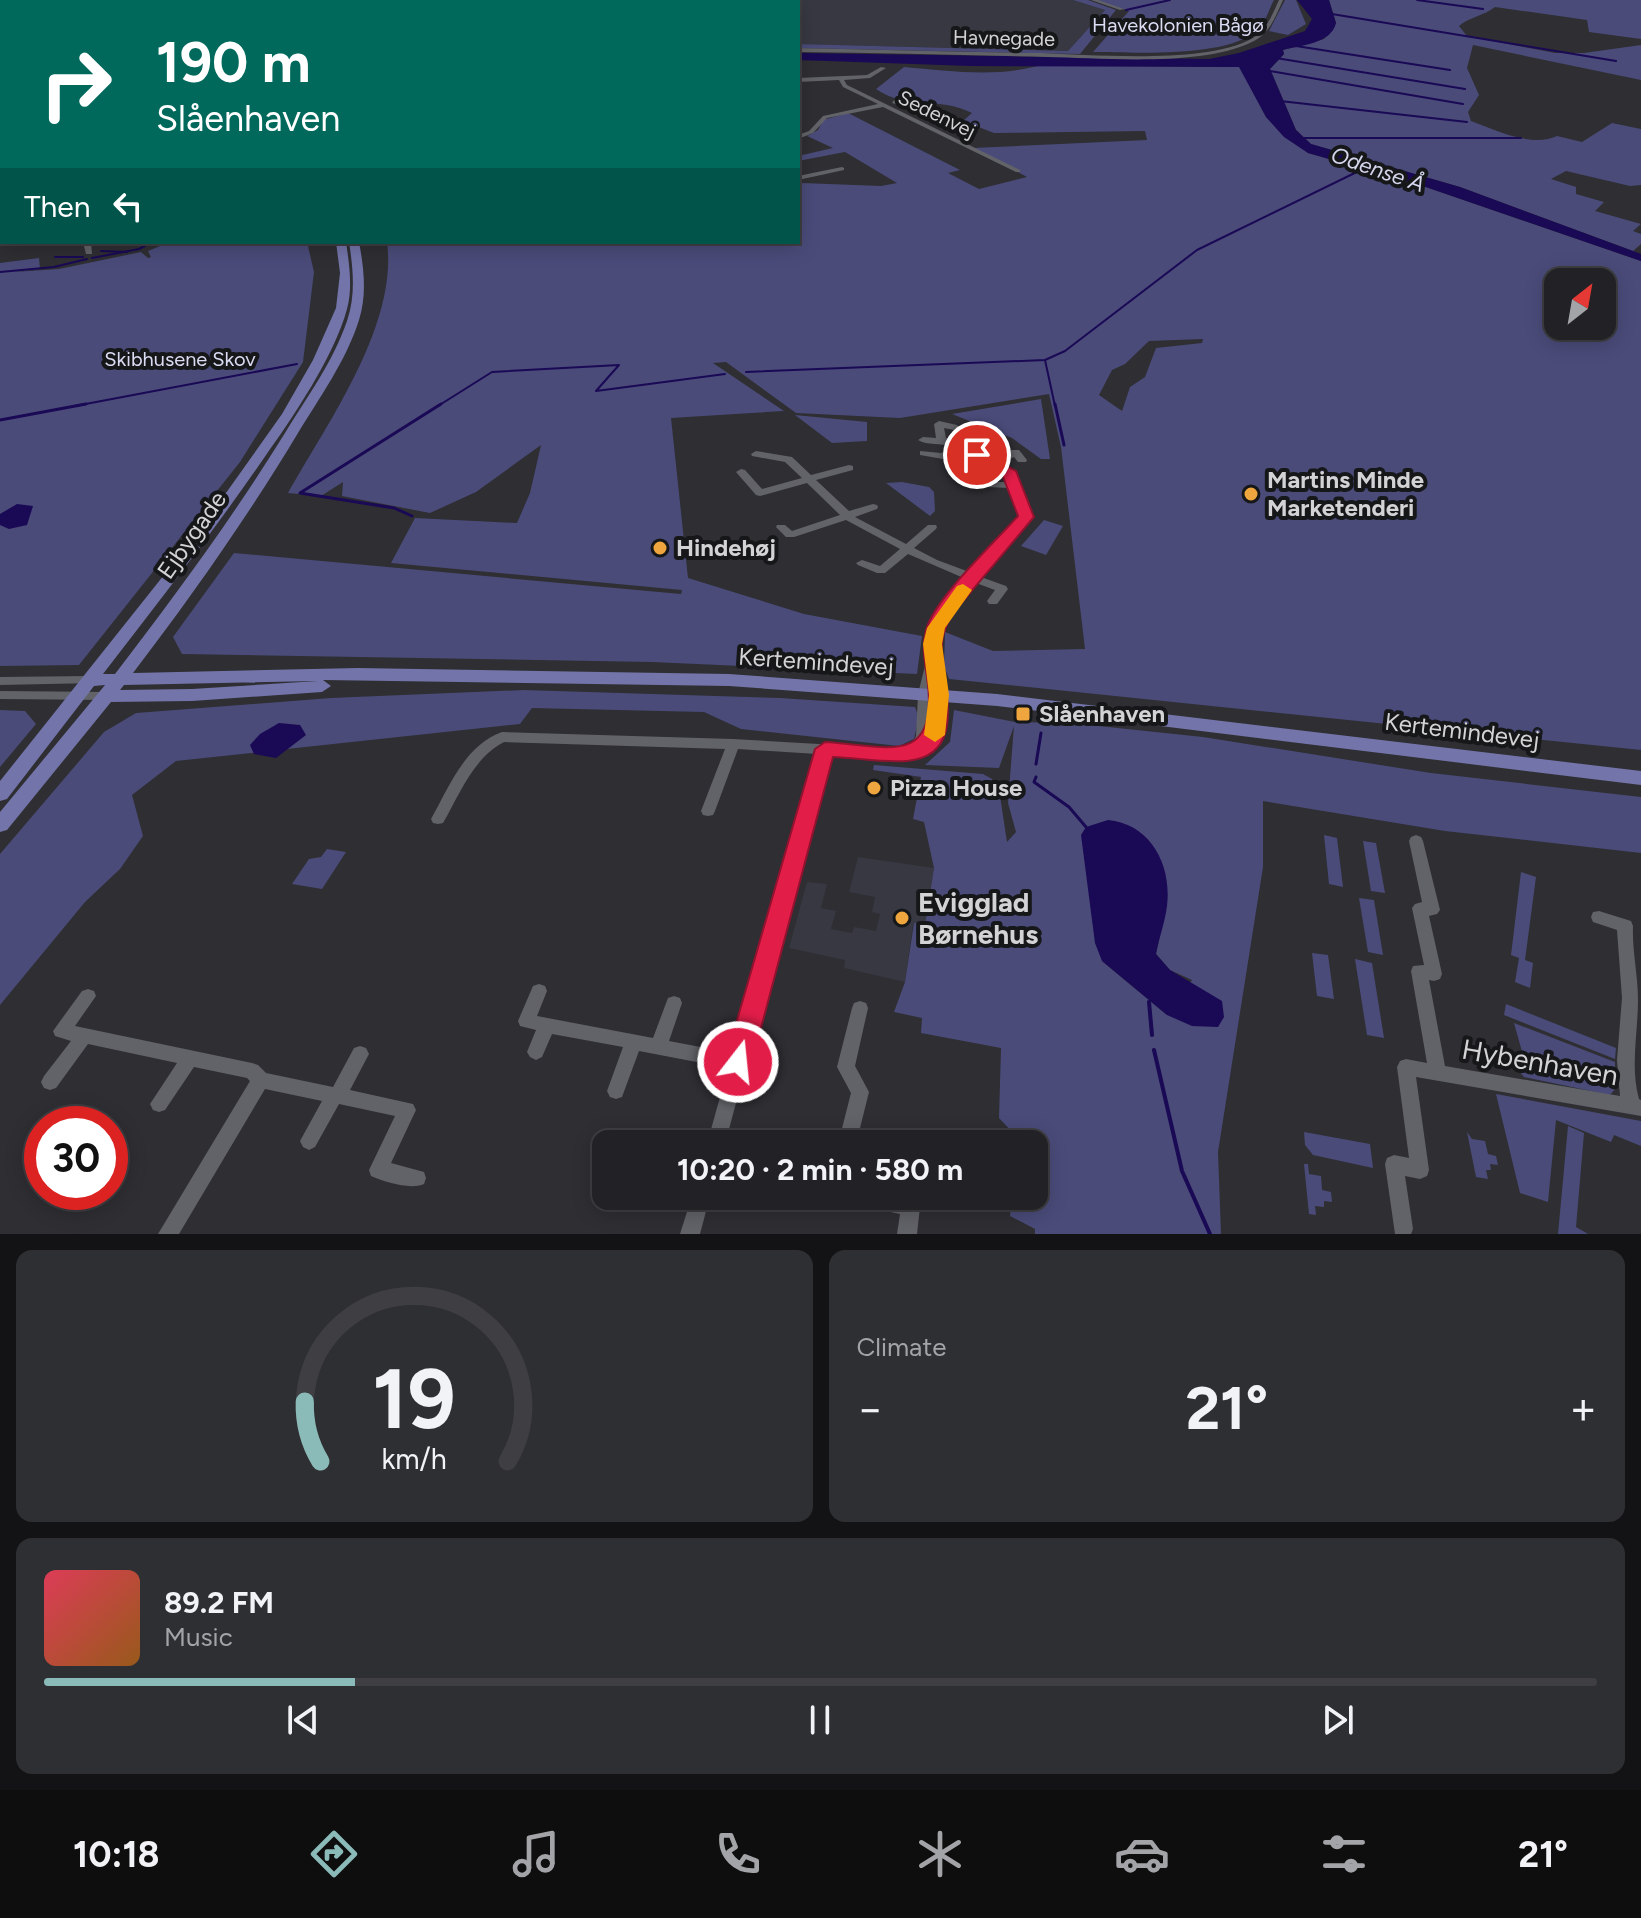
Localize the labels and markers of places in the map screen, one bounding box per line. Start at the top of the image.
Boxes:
pin [943,421,1011,489]
place label: Martins Minde Marketenderi [1267,465,1424,522]
marker: Martins Minde Marketenderi [1242,485,1260,503]
place label: Hindehøj [676,533,776,562]
marker: Hindehøj [651,539,669,557]
place label: Slåenhaven [1039,699,1165,728]
marker: Slåenhaven [1014,705,1032,723]
place label: Pizza House [890,773,1022,802]
marker: Pizza House [865,779,883,797]
place label: Evigglad Børnehus [918,885,1038,951]
marker: Evigglad Børnehus [893,909,911,927]

